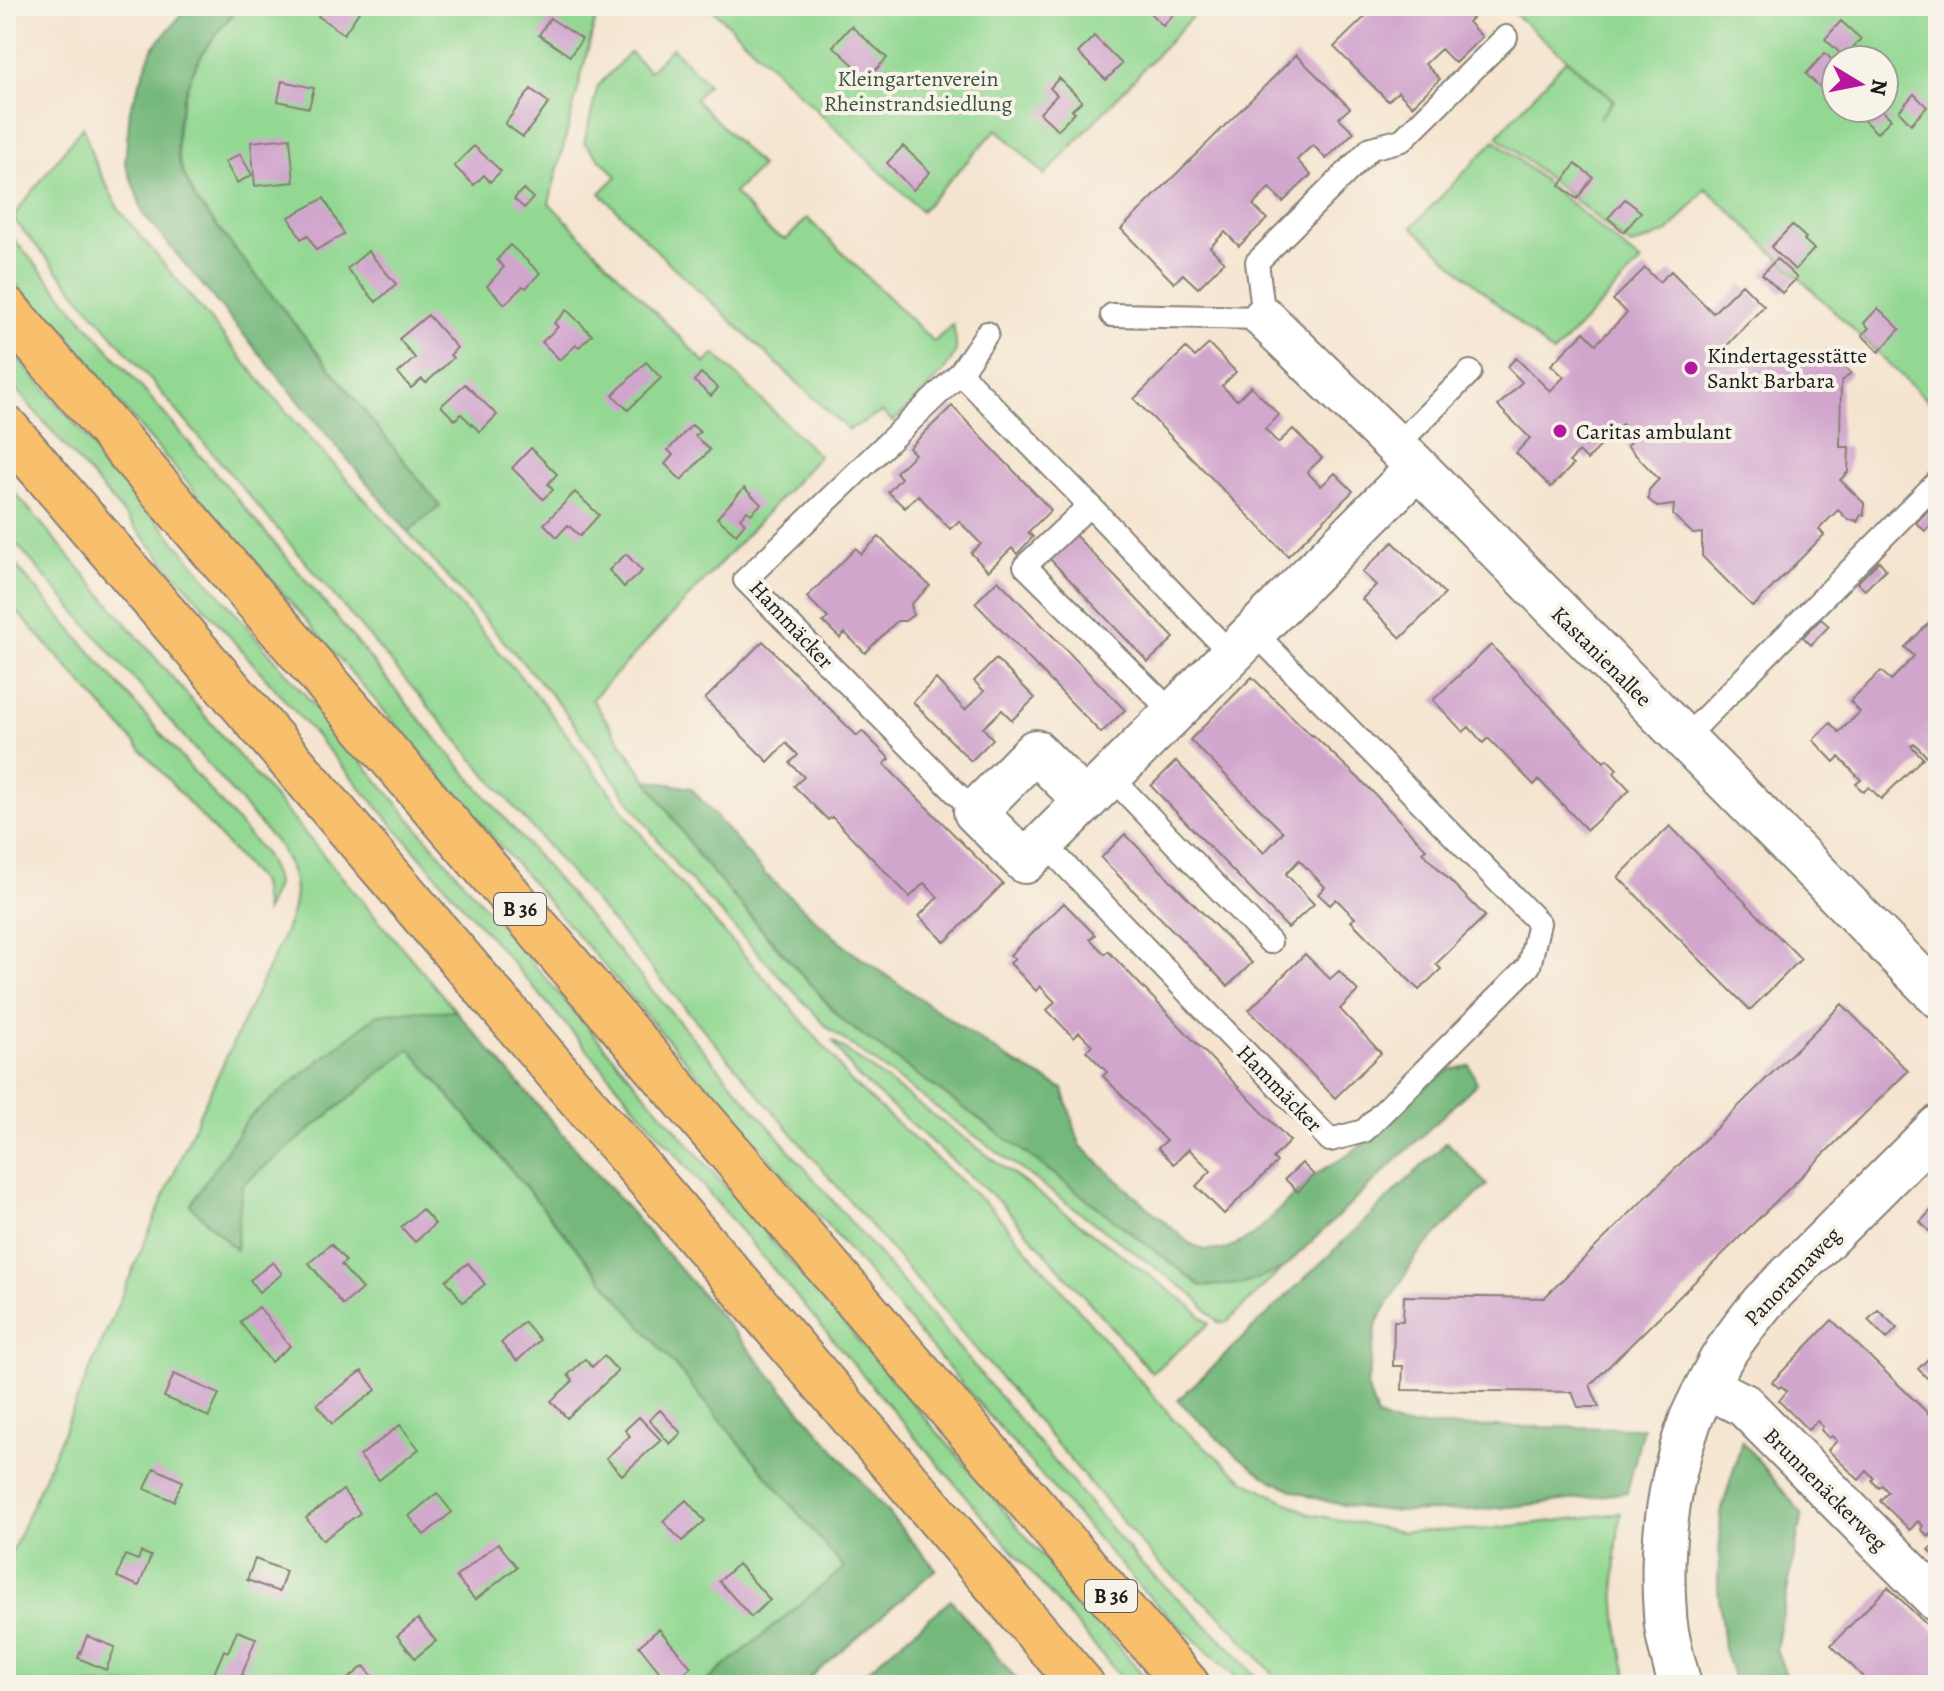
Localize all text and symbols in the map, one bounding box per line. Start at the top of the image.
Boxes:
north arrow [1820,44,1900,124]
park label: Kleingartenverein Rheinstrandsiedlung [824,64,1012,119]
text: N [1863,77,1895,98]
place label: Kindertagesstätte Sankt Barbara [1707,341,1867,396]
marker: Kindertagesstätte Sankt Barbara [1682,359,1700,377]
place label: Caritas ambulant [1576,417,1732,447]
marker: Caritas ambulant [1551,422,1569,440]
street label: Hammäcker [742,574,840,676]
street label: Kastanienallee [1544,600,1658,714]
road number: B 36 [494,893,546,925]
street label: Hammäcker [1230,1038,1329,1139]
street label: Panoramaweg [1738,1220,1848,1333]
street label: Brunnenäckerweg [1757,1421,1894,1558]
road number: B 36 [1085,1580,1137,1612]

